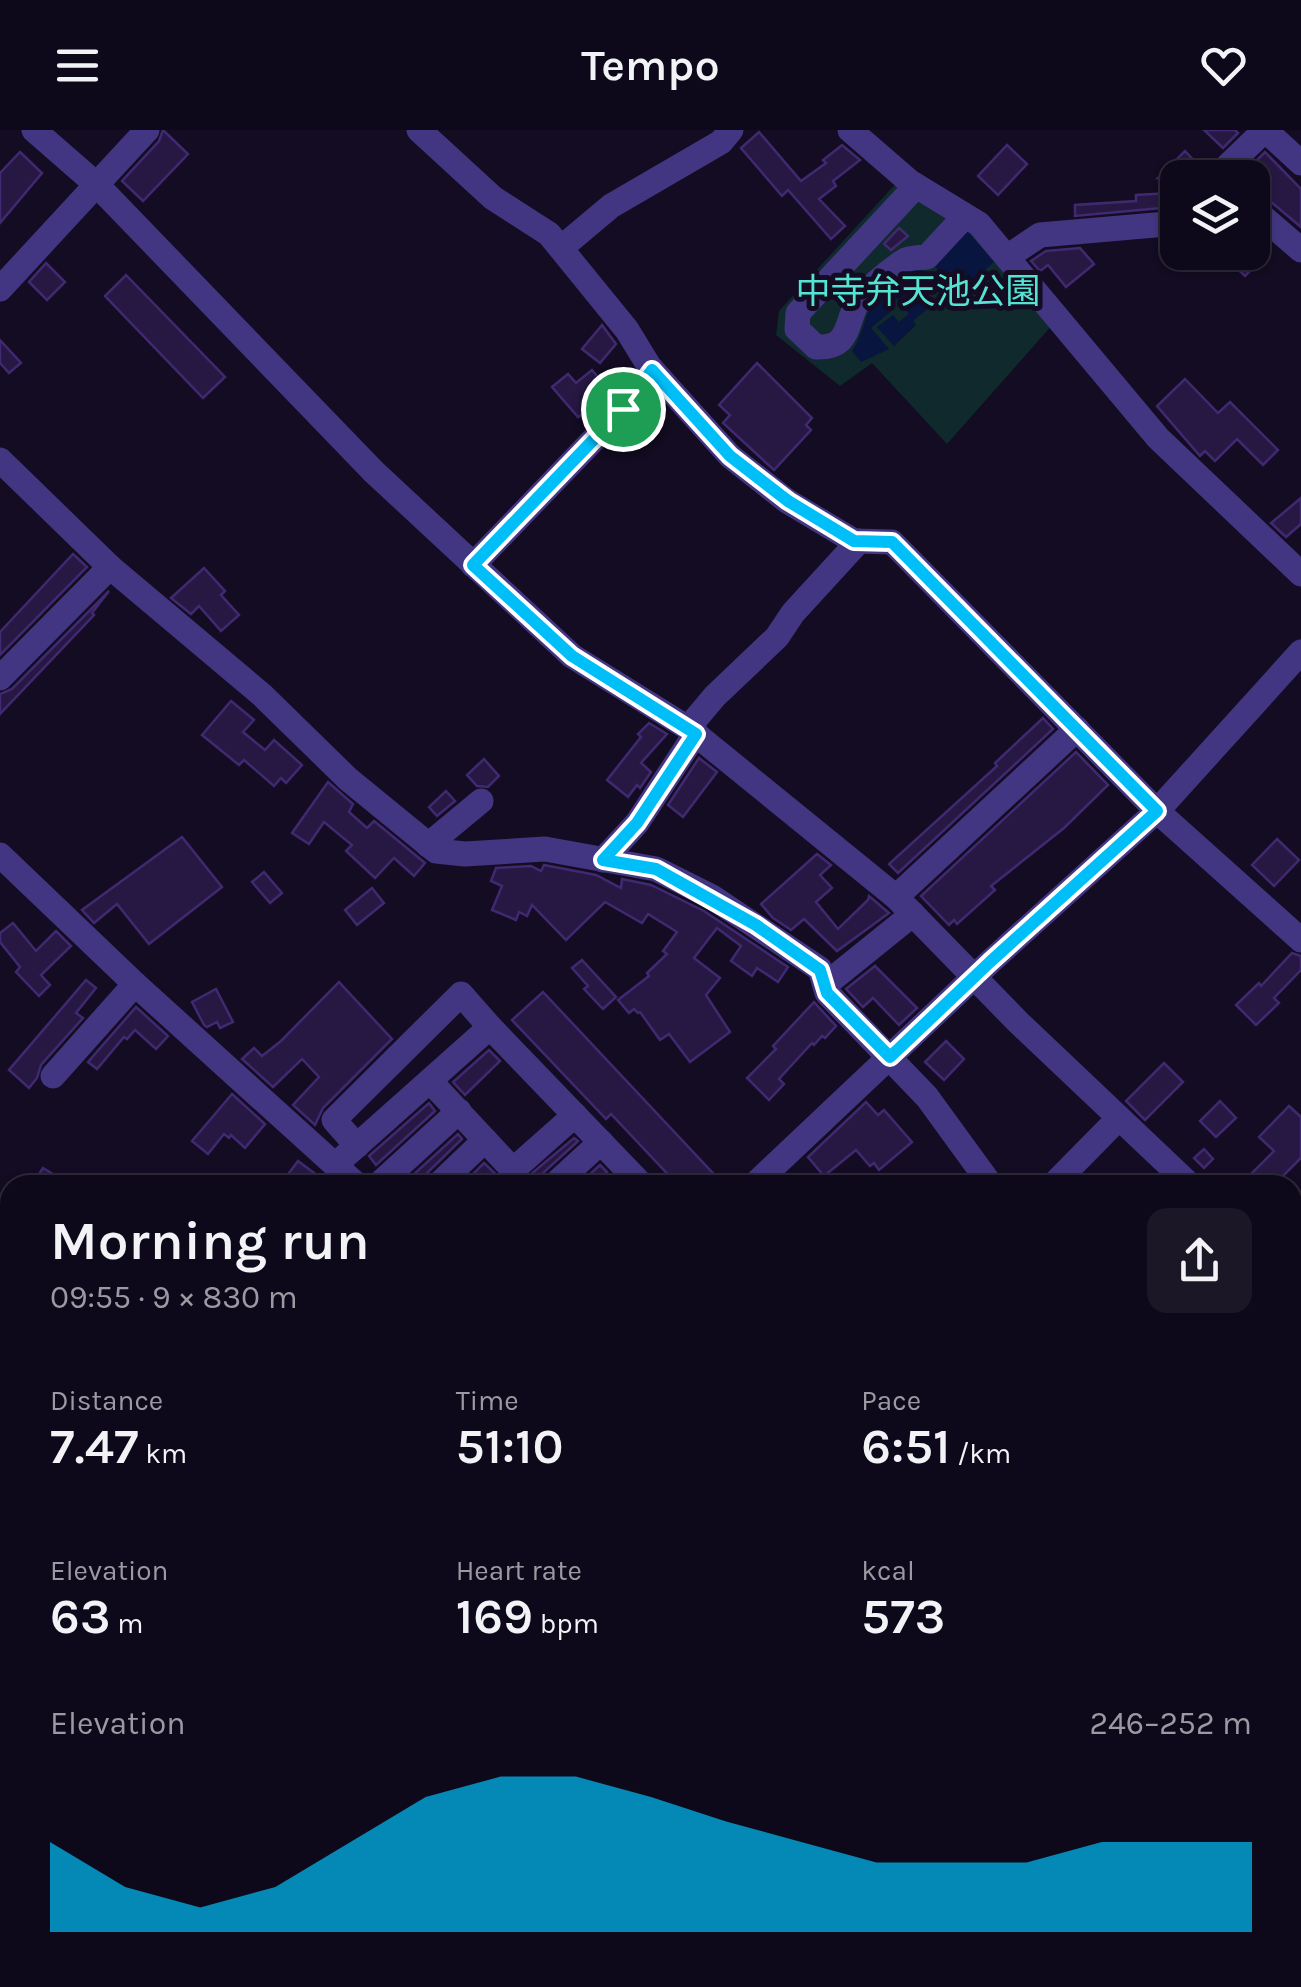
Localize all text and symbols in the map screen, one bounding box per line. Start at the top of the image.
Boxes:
icon: menu [50,38,105,93]
icon: heart [1196,38,1251,93]
text: Tempo [581,39,720,91]
map controls [1160,160,1270,270]
button: layers [1160,160,1270,270]
park label: 中寺弁天池公園 [795,271,1041,312]
pin [581,367,666,452]
icon: arrive [596,382,651,437]
button: share [1147,1208,1252,1313]
text: Morning run [50,1209,370,1273]
text: 09:55 · 9 × 830 m [50,1279,298,1316]
text: Distance [50,1384,163,1417]
text: Time [456,1384,519,1417]
text: Pace [861,1384,921,1417]
text: 7.47 [50,1417,139,1476]
text: 51:10 [456,1417,564,1476]
text: 6:51 [861,1417,950,1476]
text: km [139,1437,187,1470]
text: /km [950,1437,1011,1470]
text: Elevation [50,1554,169,1587]
text: Heart rate [456,1554,582,1587]
text: kcal [861,1554,915,1587]
text: 63 [50,1587,111,1646]
text: 169 [456,1587,533,1646]
text: 573 [861,1587,945,1646]
text: m [111,1607,143,1640]
text: bpm [533,1607,599,1640]
text: Elevation [50,1705,185,1742]
text: 246–252 m [1089,1705,1252,1742]

